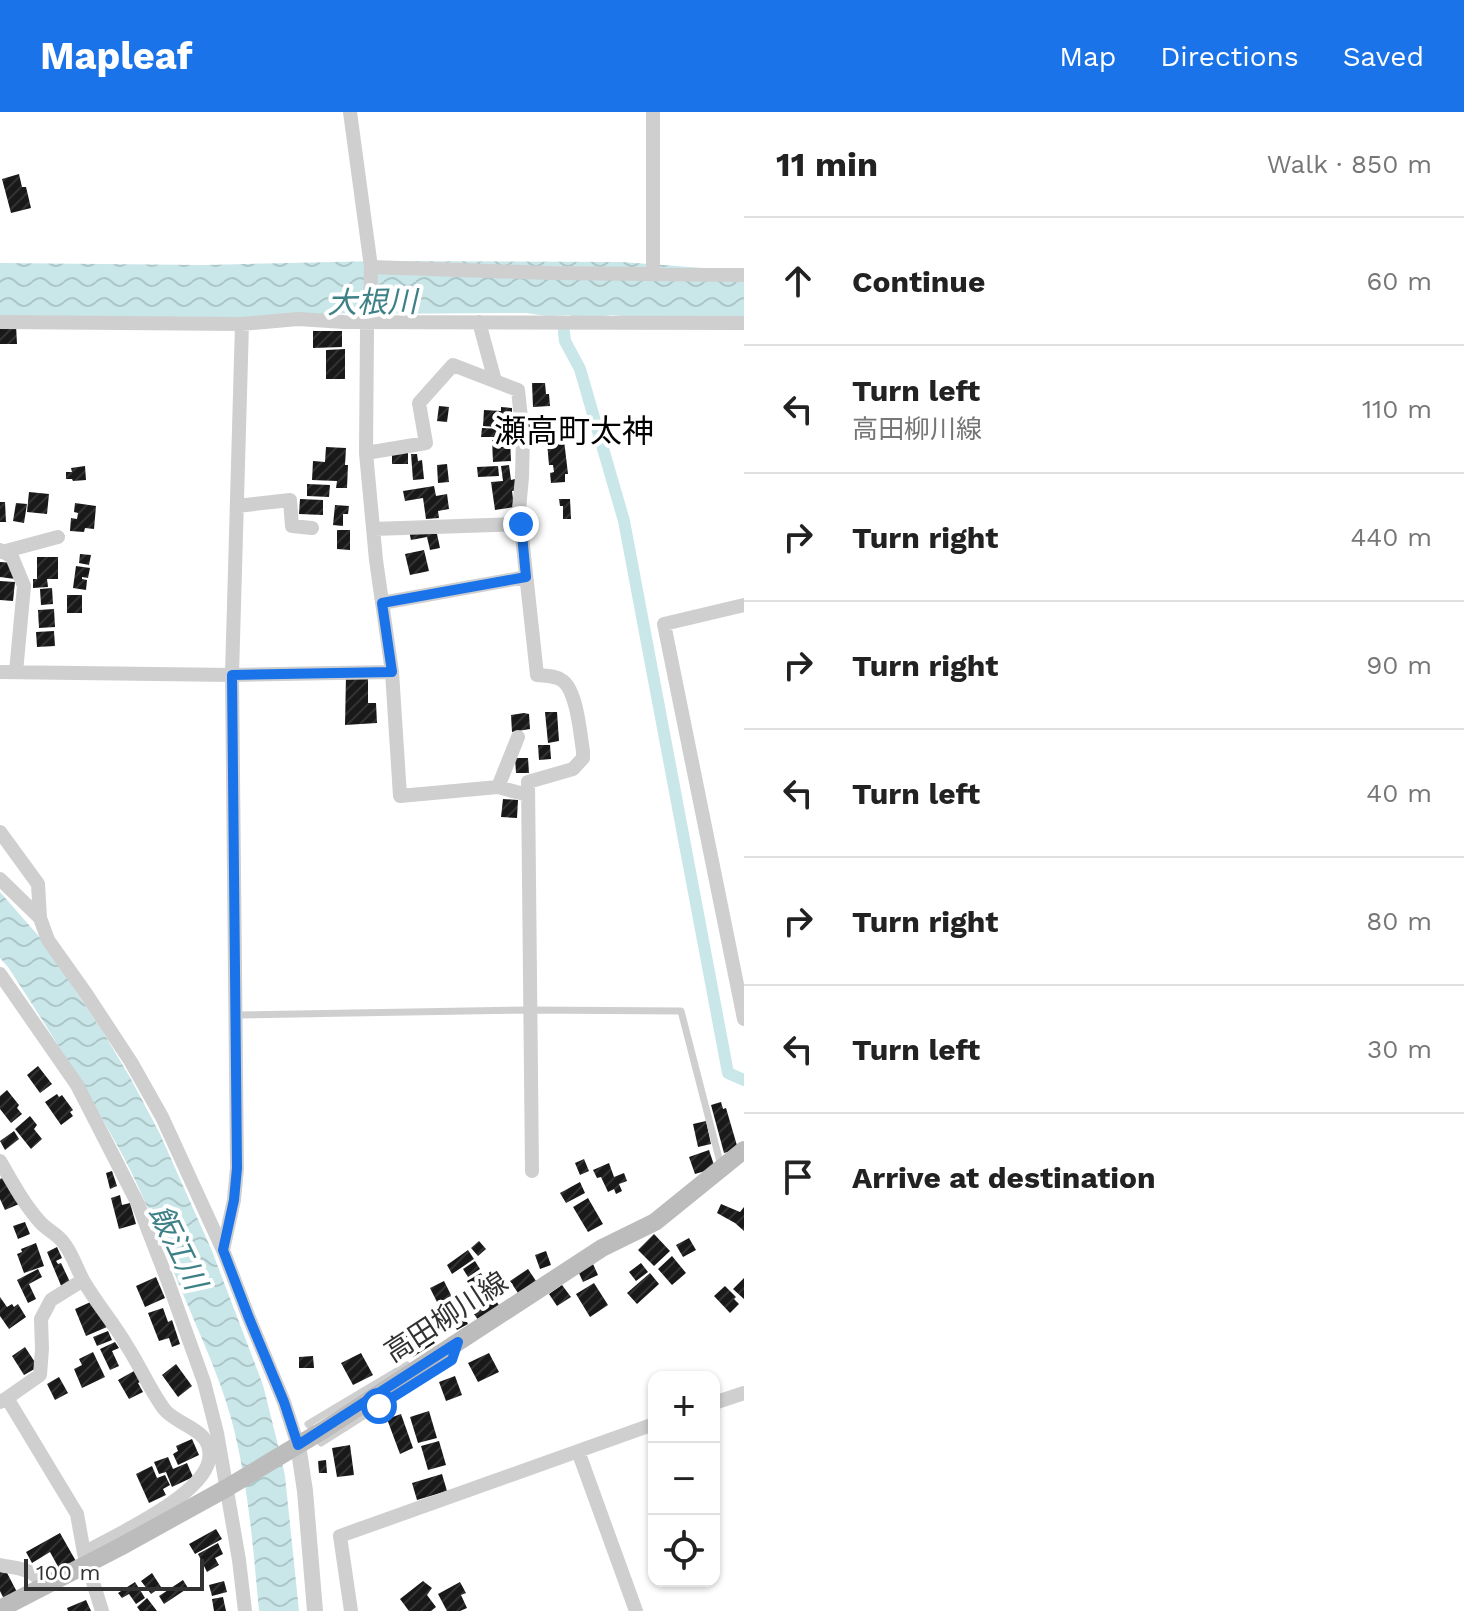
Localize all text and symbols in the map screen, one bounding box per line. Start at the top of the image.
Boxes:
text: Mapleaf [40,34,192,78]
text: Map [1059,40,1116,73]
text: Directions [1160,40,1299,73]
text: Saved [1343,40,1424,73]
text: 11 min [776,144,878,184]
text: Walk · 850 m [1267,149,1432,179]
icon: ahead [776,259,820,303]
text: Continue [852,264,985,299]
text: 60 m [1366,266,1432,296]
water label: 大根川 [327,284,420,320]
text: Turn left [852,373,980,408]
icon: left [776,387,820,431]
text: 110 m [1362,394,1432,424]
district label: 瀬高町太神 [494,412,654,450]
text: 高田柳川線 [852,414,982,444]
route end [503,506,539,542]
icon: right [776,515,820,559]
text: Turn right [852,520,998,555]
text: 440 m [1350,522,1432,552]
icon: right [776,643,820,687]
text: Turn right [852,648,998,683]
text: 90 m [1366,650,1432,680]
icon: left [776,771,820,815]
text: Turn left [852,776,980,811]
text: 40 m [1366,778,1432,808]
icon: right [776,899,820,943]
text: Turn right [852,904,998,939]
text: 80 m [1366,906,1432,936]
icon: left [776,1027,820,1071]
text: Turn left [852,1032,980,1067]
text: 30 m [1367,1034,1432,1064]
icon: arrive [776,1155,820,1199]
text: Arrive at destination [852,1160,1156,1195]
water label: 飯江川 [143,1199,215,1298]
street label: 高田柳川線 [378,1265,514,1369]
map controls [648,1371,720,1587]
button: + [648,1371,720,1443]
route start [361,1388,397,1424]
button: − [648,1443,720,1515]
button: locate [648,1515,720,1587]
scale bar [24,1555,204,1591]
text: 100 m [36,1560,100,1585]

